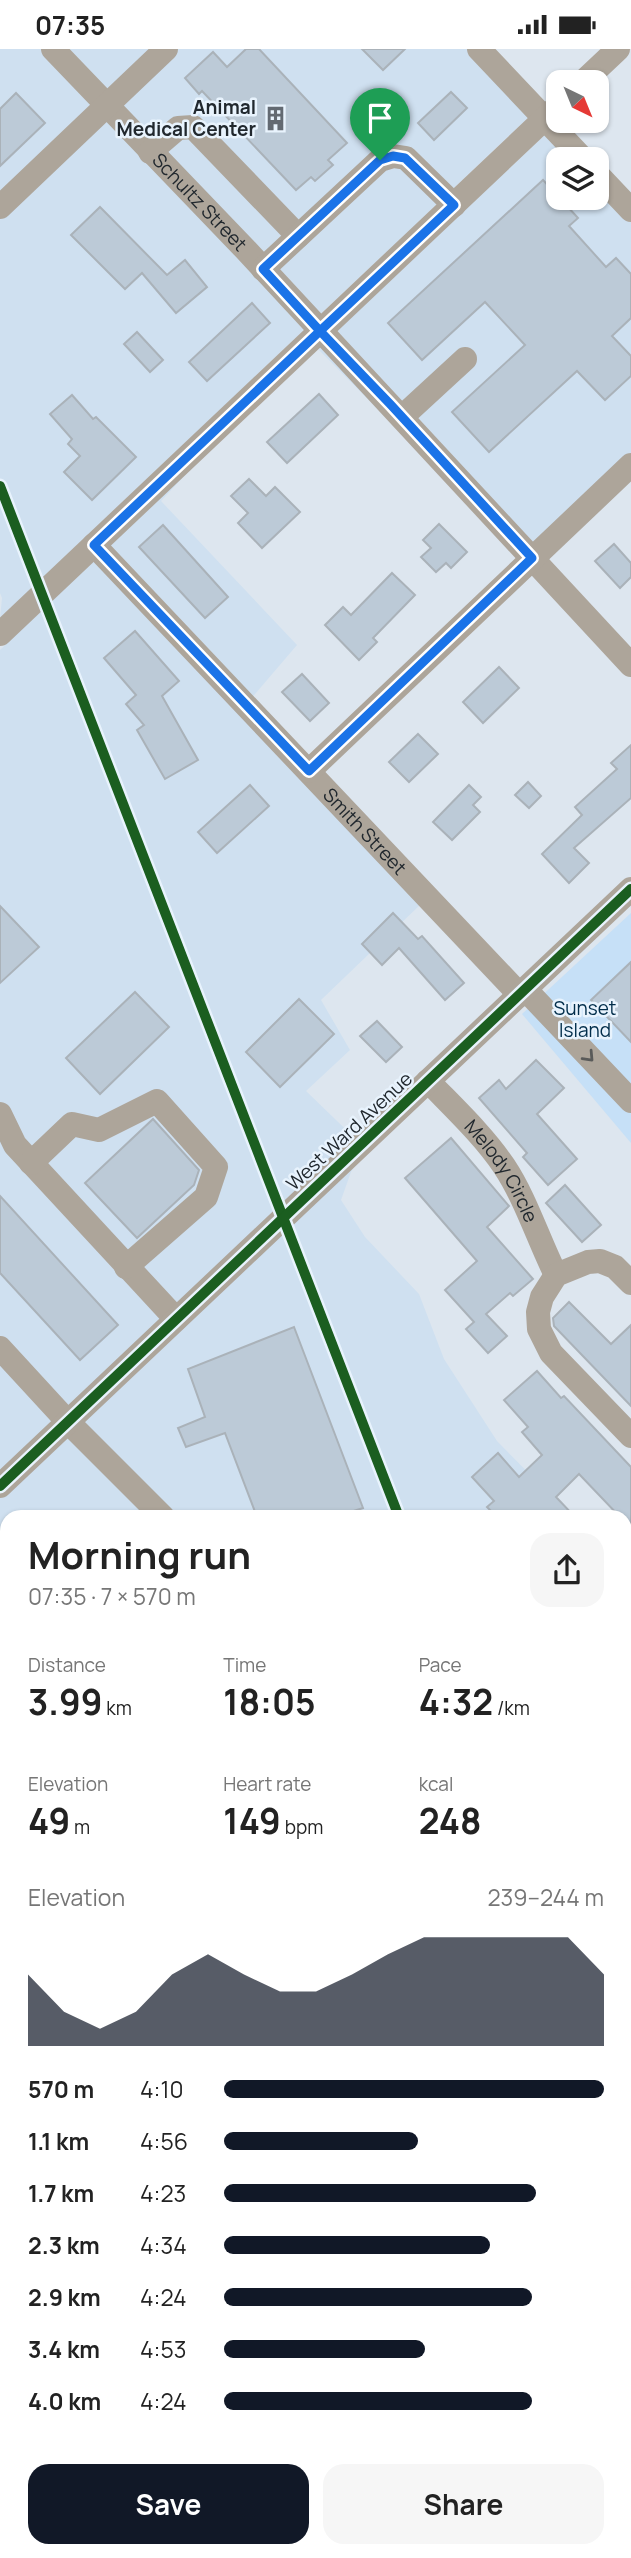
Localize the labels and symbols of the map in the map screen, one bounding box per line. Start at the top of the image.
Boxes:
north arrow [546,70,609,133]
pin [350,88,410,160]
place label: Animal Medical Center [117,94,256,142]
building icon: Animal Medical Center [262,104,290,132]
street label: Schultz Street [147,147,253,257]
street label: Smith Street [317,782,412,880]
park label: Sunset Island [554,995,616,1043]
one-way arrow [581,1049,594,1062]
street label: West Ward Avenue [280,1066,418,1196]
street label: Melody Circle [459,1114,544,1226]

